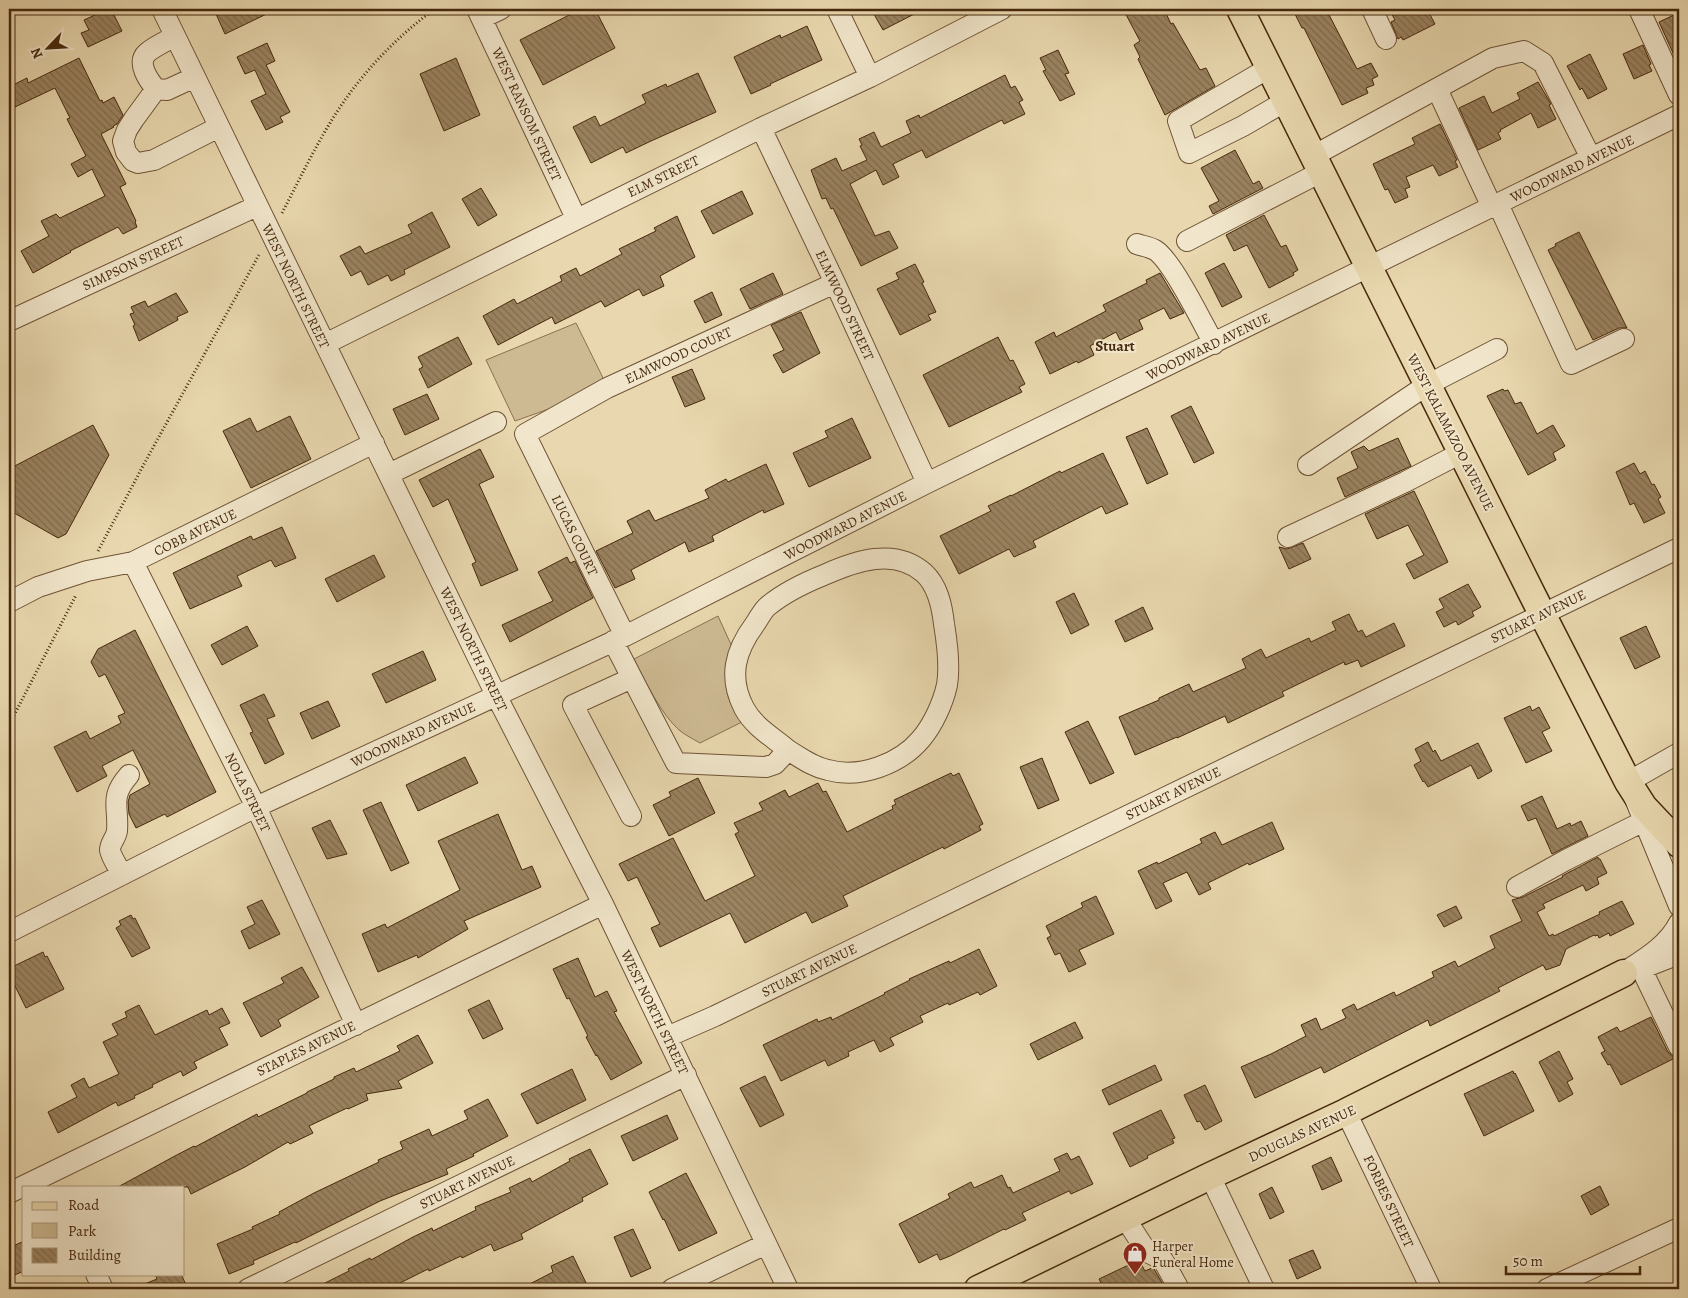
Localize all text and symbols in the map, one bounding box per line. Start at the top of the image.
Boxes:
north arrow [22,22,72,72]
street label: WEST RANSOM STREET [487,43,566,184]
text: N [26,45,47,62]
street label: WOODWARD AVENUE [1506,130,1637,207]
street label: ELM STREET [624,151,703,202]
street label: WEST NORTH STREET [257,220,334,352]
street label: SIMPSON STREET [79,231,187,295]
street label: ELMWOOD STREET [811,247,879,364]
street label: WOODWARD AVENUE [1142,308,1273,385]
street label: ELMWOOD COURT [622,322,735,389]
district label: Stuart [1095,336,1135,356]
street label: WEST KALAMAZOO AVENUE [1402,350,1499,514]
street label: WOODWARD AVENUE [780,486,910,565]
street label: LUCAS COURT [547,492,602,579]
street label: COBB AVENUE [151,504,240,561]
street label: WEST NORTH STREET [435,583,512,715]
street label: STUART AVENUE [1487,585,1589,648]
street label: WOODWARD AVENUE [347,697,479,772]
street label: NOLA STREET [220,749,275,835]
street label: STUART AVENUE [1122,762,1224,825]
street label: STUART AVENUE [758,939,860,1002]
street label: WEST NORTH STREET [616,946,693,1078]
street label: STAPLES AVENUE [253,1016,359,1081]
street label: DOUGLAS AVENUE [1245,1100,1359,1167]
street label: STUART AVENUE [416,1151,518,1214]
street label: FORBES STREET [1359,1152,1418,1251]
legend [22,1186,185,1276]
text: Road [68,1195,100,1215]
text: Park [68,1221,97,1241]
place label: Harper Funeral Home [1152,1237,1234,1272]
shop icon: Harper Funeral Home [1122,1241,1148,1275]
scale bar [1506,1243,1639,1275]
text: Building [68,1245,121,1265]
text: 50 m [1513,1251,1543,1271]

